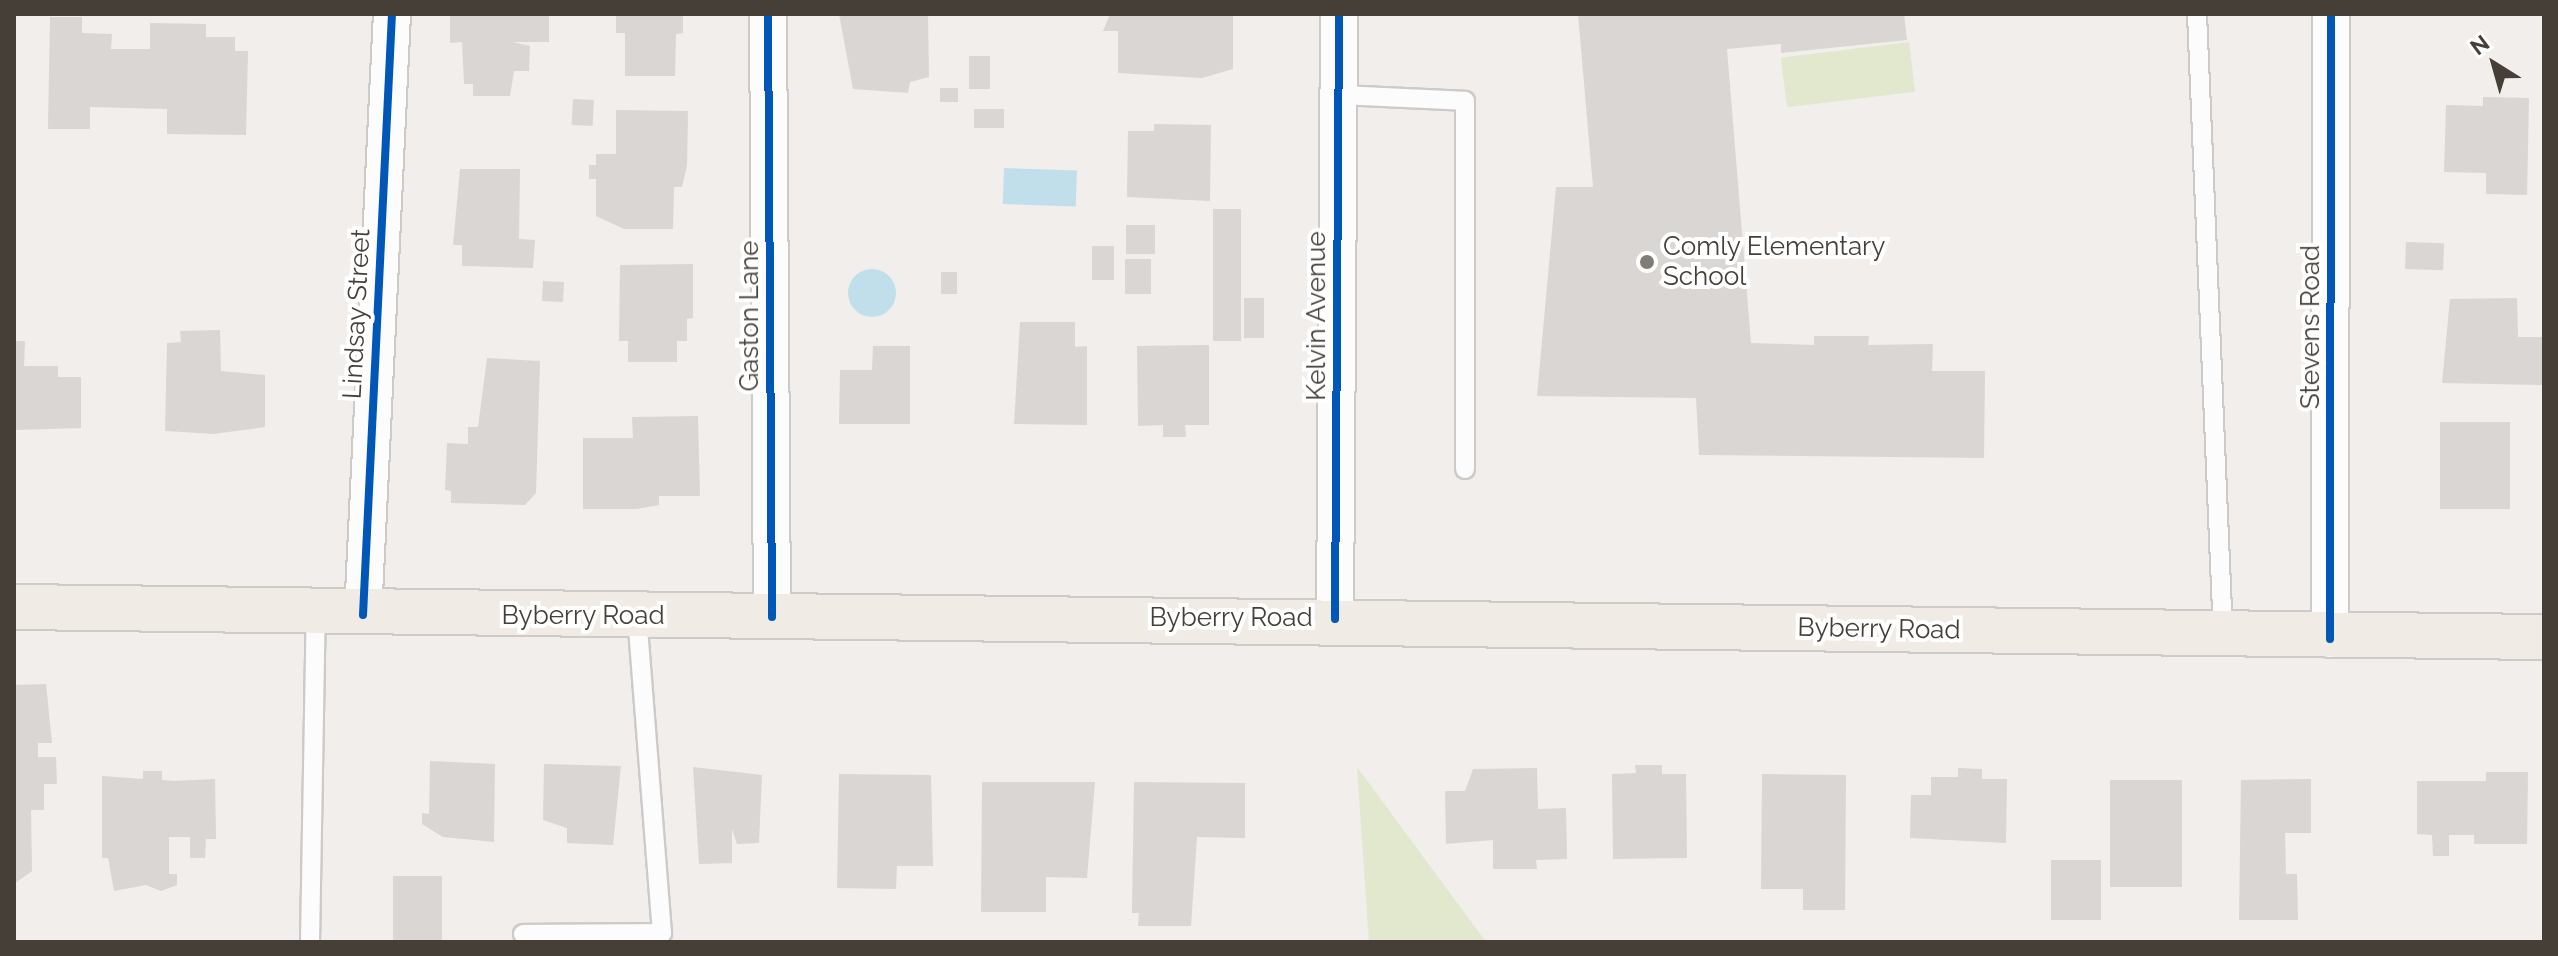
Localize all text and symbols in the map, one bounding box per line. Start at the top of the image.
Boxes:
north arrow [2454,24,2534,104]
text: N [2465,29,2494,60]
street label: Lindsay Street [337,228,377,400]
street label: Kelvin Avenue [1301,231,1333,401]
place label: Comly Elementary School [1663,231,1886,292]
street label: Gaston Lane [734,241,766,391]
street label: Stevens Road [2295,245,2327,409]
marker: Comly Elementary School [1638,253,1656,271]
street label: Byberry Road [501,600,665,632]
street label: Byberry Road [1149,602,1313,634]
street label: Byberry Road [1797,612,1961,646]

